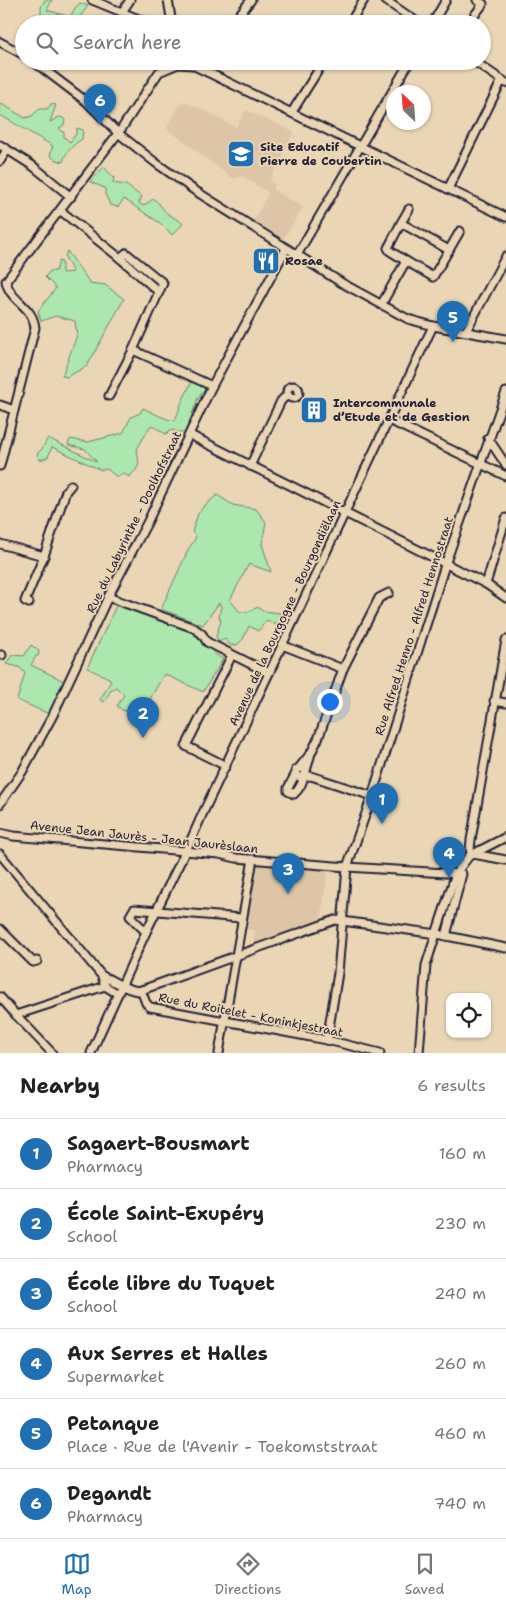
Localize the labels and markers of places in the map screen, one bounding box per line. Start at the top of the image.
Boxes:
pin: 6 [84,84,116,125]
school or university icon: Site Educatif Pierre de Coubertin [226,139,256,169]
place label: Site Educatif Pierre de Coubertin [260,139,382,169]
restaurant icon: Rosae [251,246,281,276]
place label: Rosae [285,253,323,269]
pin: 5 [437,301,469,342]
building icon: Intercommunale d’Etude et de Gestion [299,395,329,425]
place label: Intercommunale d’Etude et de Gestion [333,395,470,425]
pin: 2 [127,697,159,738]
pin: 1 [366,783,398,824]
pin: 4 [433,837,465,878]
pin: 3 [272,853,304,894]

